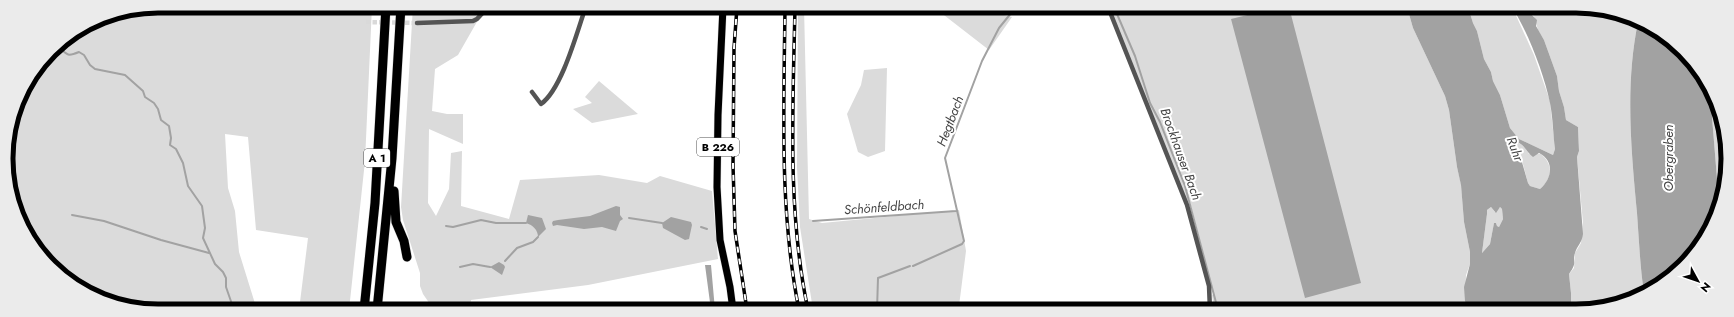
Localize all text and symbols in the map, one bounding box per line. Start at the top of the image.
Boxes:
water label: Hegtbach [932,93,968,149]
water label: Brockhauser Bach [1156,105,1207,203]
water label: Obergraben [1659,124,1678,191]
water label: Ruhr [1502,134,1529,165]
road number: B 226 [697,138,739,156]
road number: A 1 [364,149,390,167]
water label: Schönfeldbach [843,195,925,219]
north arrow [1678,261,1718,301]
text: N [1697,279,1715,296]

